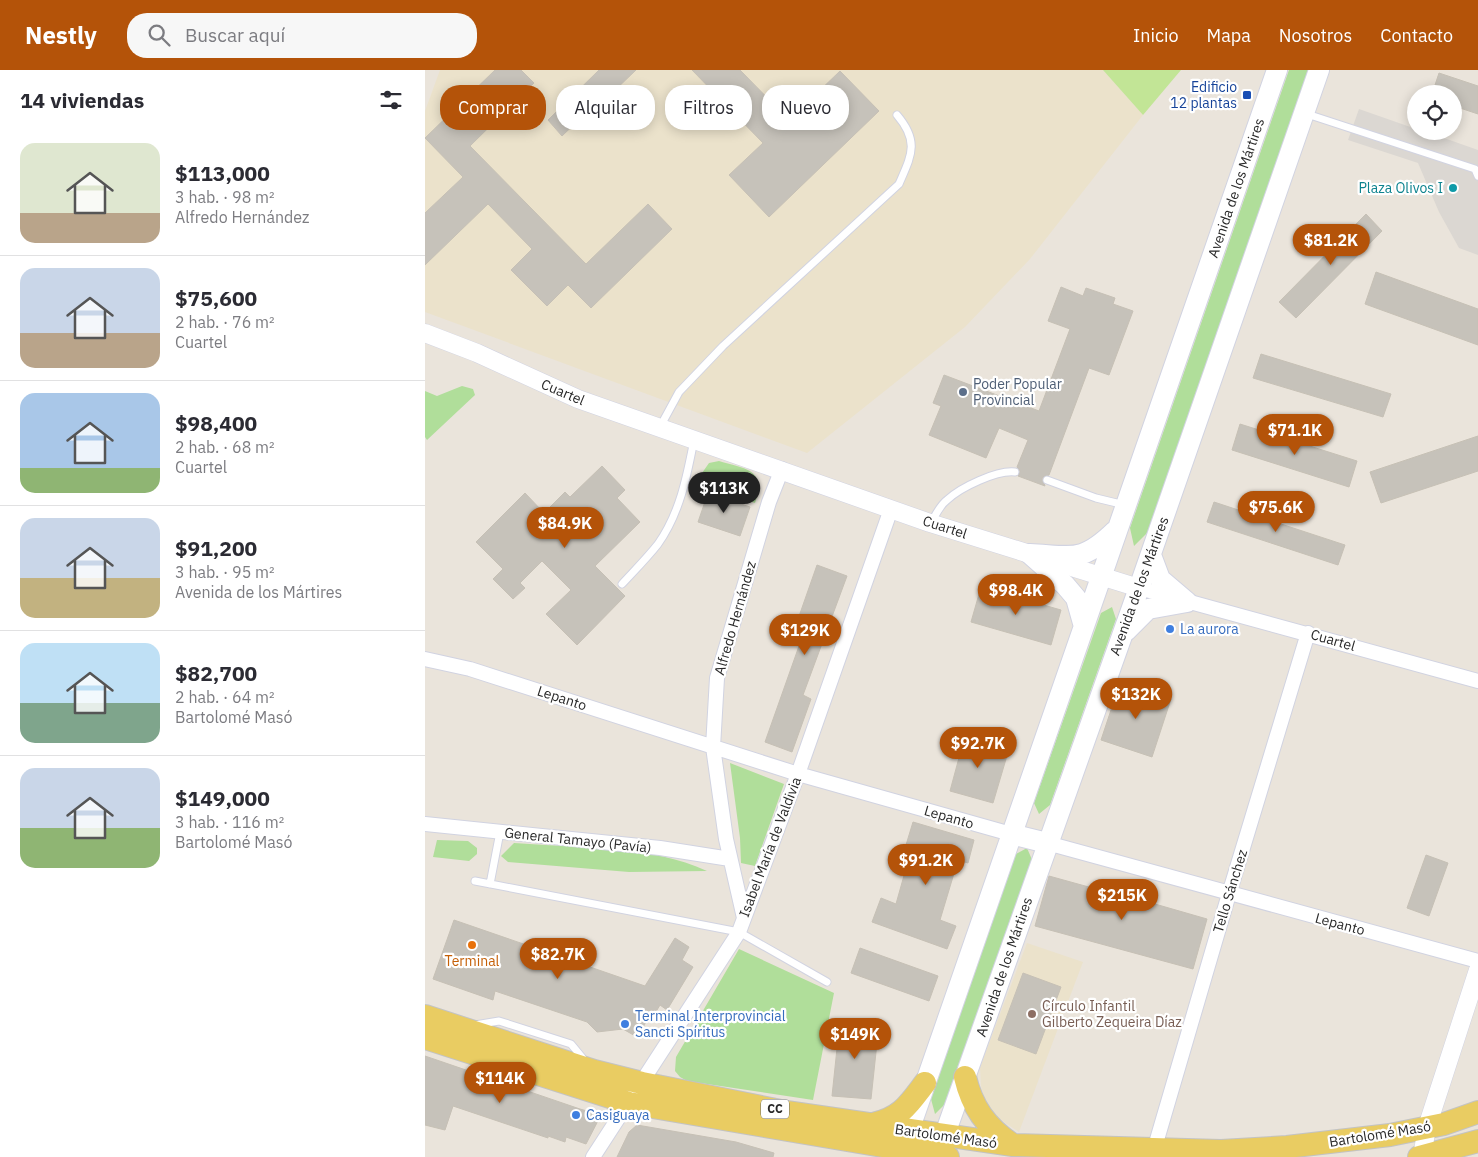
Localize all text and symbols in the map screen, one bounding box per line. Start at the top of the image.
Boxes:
search box [127,13,477,58]
text: Nestly [25,19,97,51]
icon: search [145,21,173,49]
text: Buscar aquí [185,23,285,47]
text: Inicio [1133,24,1179,47]
text: Mapa [1207,24,1251,47]
text: Nosotros [1279,24,1352,47]
text: Contacto [1380,24,1453,47]
place label: Edificio 12 plantas [1170,78,1237,112]
chip: Comprar [440,85,546,130]
chip: Alquilar [556,85,655,130]
chip: Filtros [665,85,752,130]
chip: Nuevo [762,85,849,130]
map controls [1407,85,1462,140]
button: locate [1407,85,1462,140]
text: 14 viviendas [20,86,144,114]
icon: filters [377,86,405,114]
marker: Edificio 12 plantas [1241,89,1253,101]
street label: Avenida de los Mártires [1204,116,1268,260]
text: $113,000 [175,159,270,187]
icon: home [60,163,120,223]
place label: Plaza Olivos I [1358,179,1443,197]
marker: Plaza Olivos I [1447,182,1459,194]
text: 3 hab. · 98 m² [175,187,275,207]
text: Alfredo Hernández [175,207,309,227]
pin: $81.2K [1290,224,1372,266]
text: $81.2K [1304,230,1358,250]
text: $75,600 [175,284,257,312]
icon: home [60,288,120,348]
text: 2 hab. · 76 m² [175,312,275,332]
text: Cuartel [175,332,227,352]
street label: Cuartel [538,375,588,409]
place label: Poder Popular Provincial [973,375,1062,409]
marker: Poder Popular Provincial [957,386,969,398]
text: $98,400 [175,409,257,437]
icon: home [60,413,120,473]
pin: $71.1K [1254,414,1336,456]
text: $71.1K [1268,420,1322,440]
text: 2 hab. · 68 m² [175,437,275,457]
text: Cuartel [175,457,227,477]
pin: $113K [689,472,759,514]
text: $113K [699,478,749,498]
pin: $75.6K [1235,490,1317,533]
text: $75.6K [1249,497,1303,517]
pin: $84.9K [524,506,606,549]
street label: Cuartel [921,511,970,543]
text: $84.9K [538,513,592,533]
street label: Avenida de los Mártires [1106,514,1173,658]
text: $91,200 [175,534,257,562]
icon: home [60,538,120,598]
street label: Alfredo Hernández [710,558,760,677]
text: 3 hab. · 95 m² [175,562,275,582]
pin: $98.4K [975,574,1057,616]
text: $98.4K [989,580,1043,600]
text: Avenida de los Mártires [175,582,342,602]
pin: $129K [770,614,840,656]
text: $129K [780,620,830,640]
place label: La aurora [1180,620,1239,638]
marker: La aurora [1164,623,1176,635]
street label: Cuartel [1309,625,1358,655]
text: $82,700 [175,659,257,687]
icon: home [60,663,120,723]
pin: $132K [1101,678,1171,720]
street label: Lepanto [535,682,589,714]
text: $132K [1111,684,1161,704]
text: 2 hab. · 64 m² [175,687,275,707]
text: Bartolomé Masó [175,707,293,727]
pin: $92.7K [937,726,1019,769]
text: $92.7K [951,733,1005,753]
street label: Isabel María de Valdivia [735,774,805,920]
text: $149,000 [175,784,270,812]
icon: home [60,788,120,848]
street label: Lepanto [922,801,976,833]
text: 3 hab. · 116 m² [175,812,284,832]
street label: General Tamayo (Pavía) [504,823,652,857]
text: Bartolomé Masó [175,832,293,852]
pin: $91.2K [885,844,967,886]
street label: Tello Sánchez [1209,847,1251,935]
text: $91.2K [899,850,953,870]
pin: $215K [1087,878,1157,921]
text: $215K [1097,885,1147,905]
street label: Avenida de los Mártires [972,895,1036,1039]
street label: Lepanto [1313,909,1367,939]
pin: $82.7K [517,938,599,980]
marker: Terminal [466,939,478,951]
text: $82.7K [531,944,585,964]
place label: Terminal [445,952,500,970]
place label: Círculo Infantil Gilberto Zequeira Díaz [1042,997,1182,1031]
place label: Terminal Interprovincial Sancti Spíritus [635,1007,786,1041]
marker: Círculo Infantil Gilberto Zequeira Díaz [1026,1008,1038,1020]
marker: Terminal Interprovincial Sancti Spíritus [619,1018,631,1030]
pin: $149K [820,1018,890,1060]
text: $149K [830,1024,880,1044]
pin: $114K [465,1062,535,1104]
text: $114K [475,1068,525,1088]
road number: CC [761,1100,789,1118]
place label: Casiguaya [586,1106,650,1124]
marker: Casiguaya [570,1109,582,1121]
street label: Bartolomé Masó [1328,1117,1432,1151]
street label: Bartolomé Masó [894,1120,998,1152]

